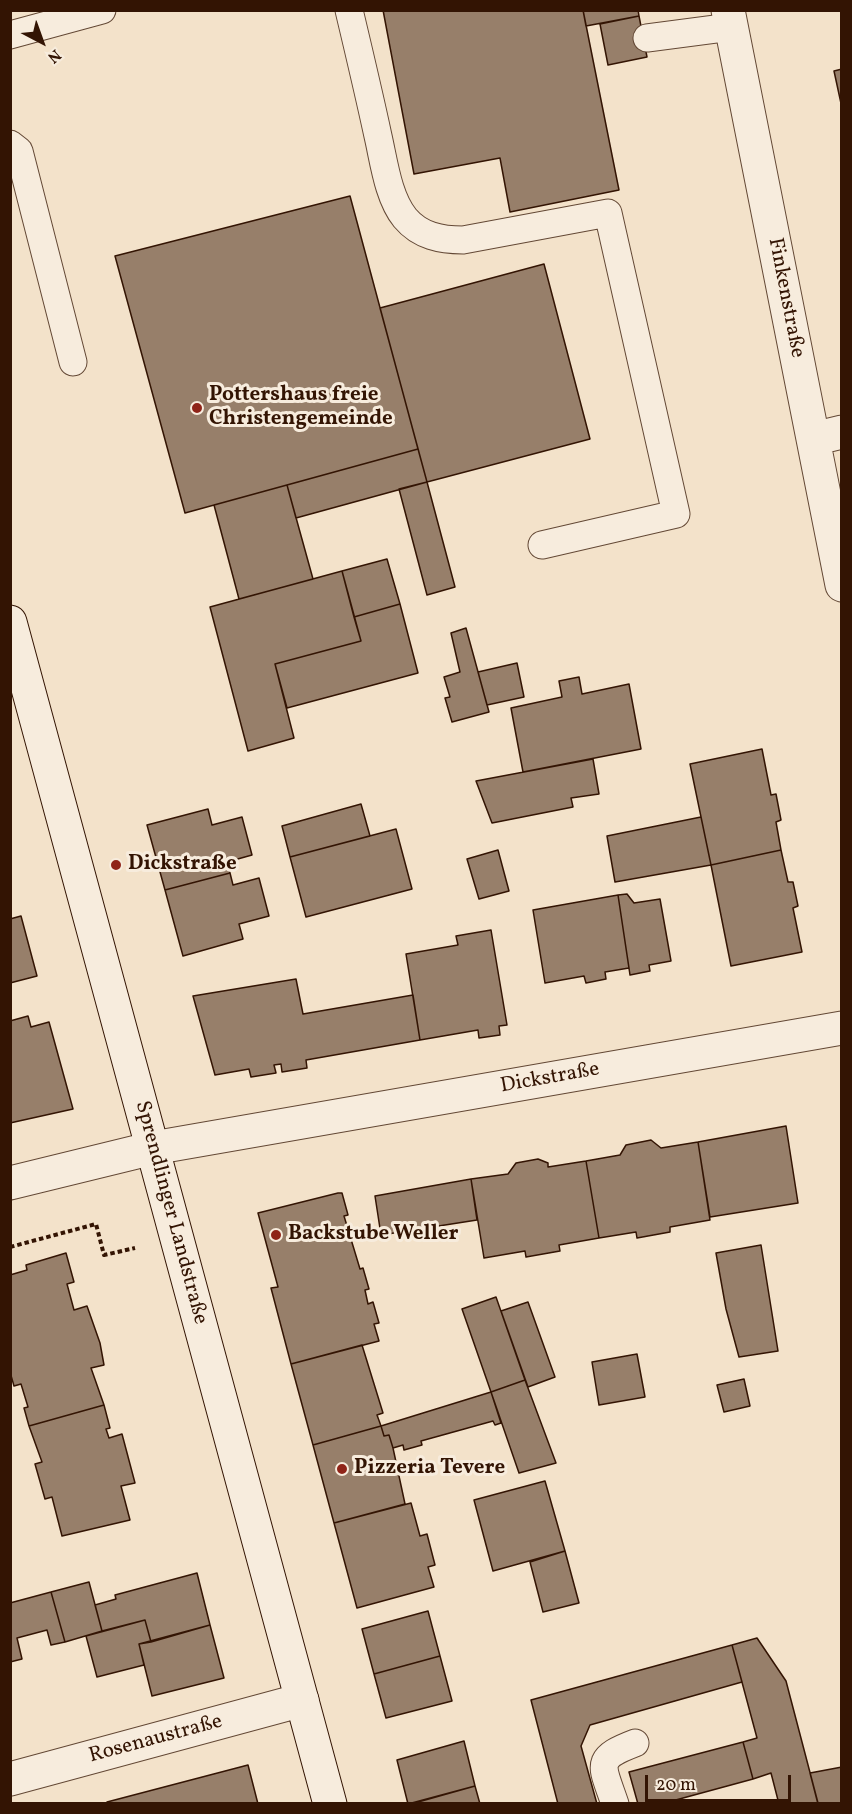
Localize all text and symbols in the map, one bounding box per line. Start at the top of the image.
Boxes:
north arrow [12,12,72,72]
text: N [42,43,65,68]
street label: Finkenstraße [761,236,809,360]
place label: Pottershaus freie Christengemeinde [209,383,393,433]
marker: Pottershaus freie Christengemeinde [190,401,204,415]
place label: Dickstraße [128,852,237,878]
marker: Dickstraße [109,858,123,872]
street label: Dickstraße [499,1058,601,1100]
street label: Sprendlinger Landstraße [128,1099,212,1327]
place label: Backstube Weller [288,1222,458,1248]
marker: Backstube Weller [269,1228,283,1242]
place label: Pizzeria Tevere [354,1456,505,1482]
marker: Pizzeria Tevere [335,1462,349,1476]
street label: Rosenaustraße [87,1710,225,1770]
scale bar [648,1763,794,1801]
text: 20 m [656,1773,696,1798]

